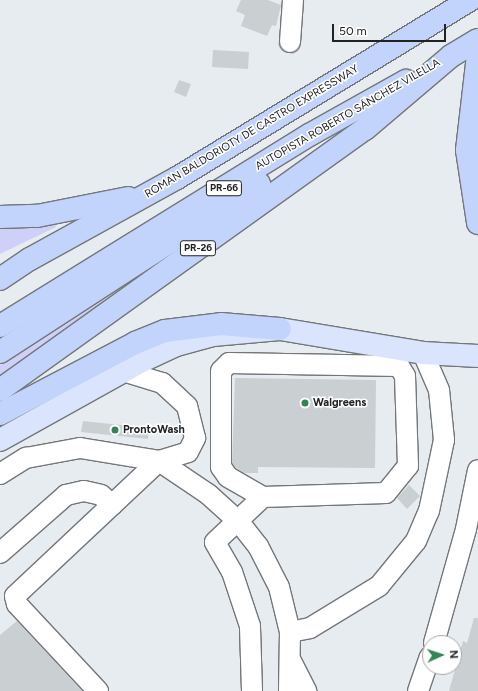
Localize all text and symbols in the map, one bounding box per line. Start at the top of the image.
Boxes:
scale bar [334,16,448,42]
text: 50 m [339,24,367,38]
street label: AUTOPISTA ROBERTO SÁNCHEZ VILELLA [253,57,443,173]
street label: ROMAN BALDORIOTY DE CASTRO EXPRESSWAY [143,63,361,201]
road number: PR-66 [205,180,243,196]
road number: PR-26 [179,240,217,256]
place label: Walgreens [313,396,366,410]
marker: Walgreens [300,398,310,408]
place label: ProntoWash [123,423,185,437]
marker: ProntoWash [110,425,120,435]
north arrow [422,635,462,675]
text: N [447,650,460,659]

